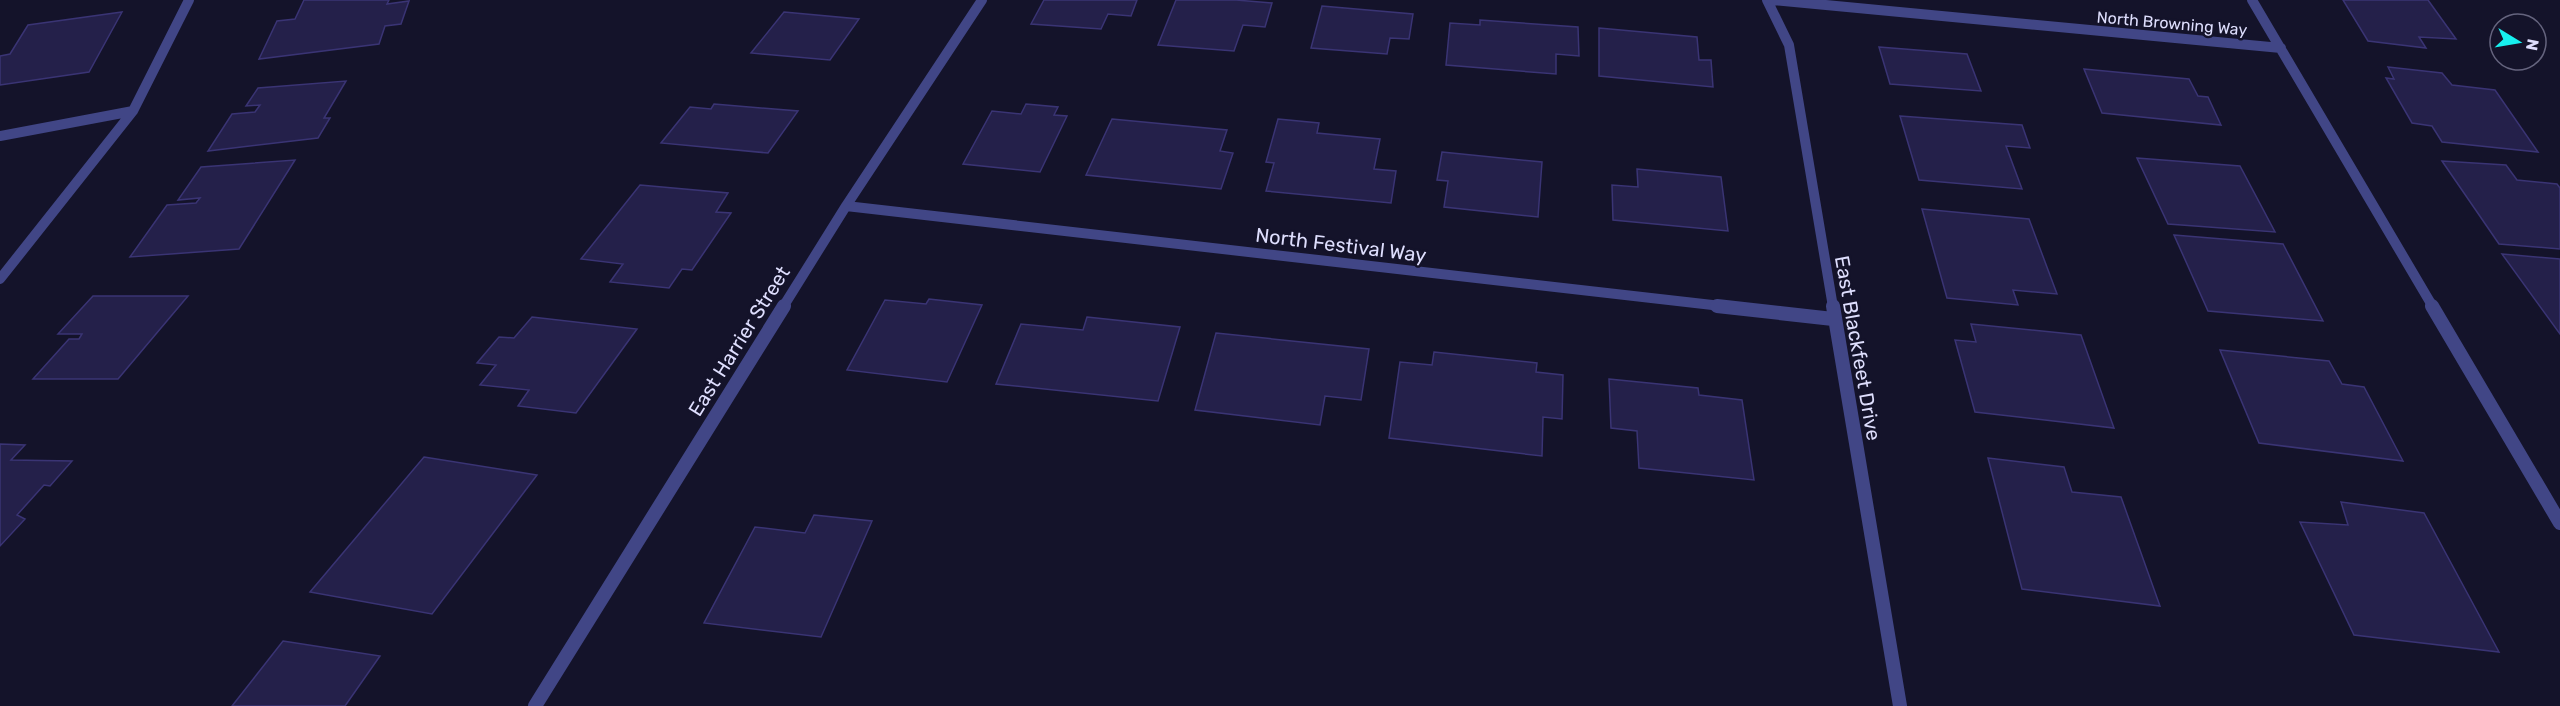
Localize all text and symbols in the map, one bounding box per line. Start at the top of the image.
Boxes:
street label: North Browning Way [2096,7,2248,40]
north arrow [2488,12,2548,72]
text: N [2522,37,2543,52]
street label: North Festival Way [1254,223,1428,267]
street label: East Blackfeet Drive [1830,254,1886,442]
street label: East Harrier Street [683,261,795,421]

